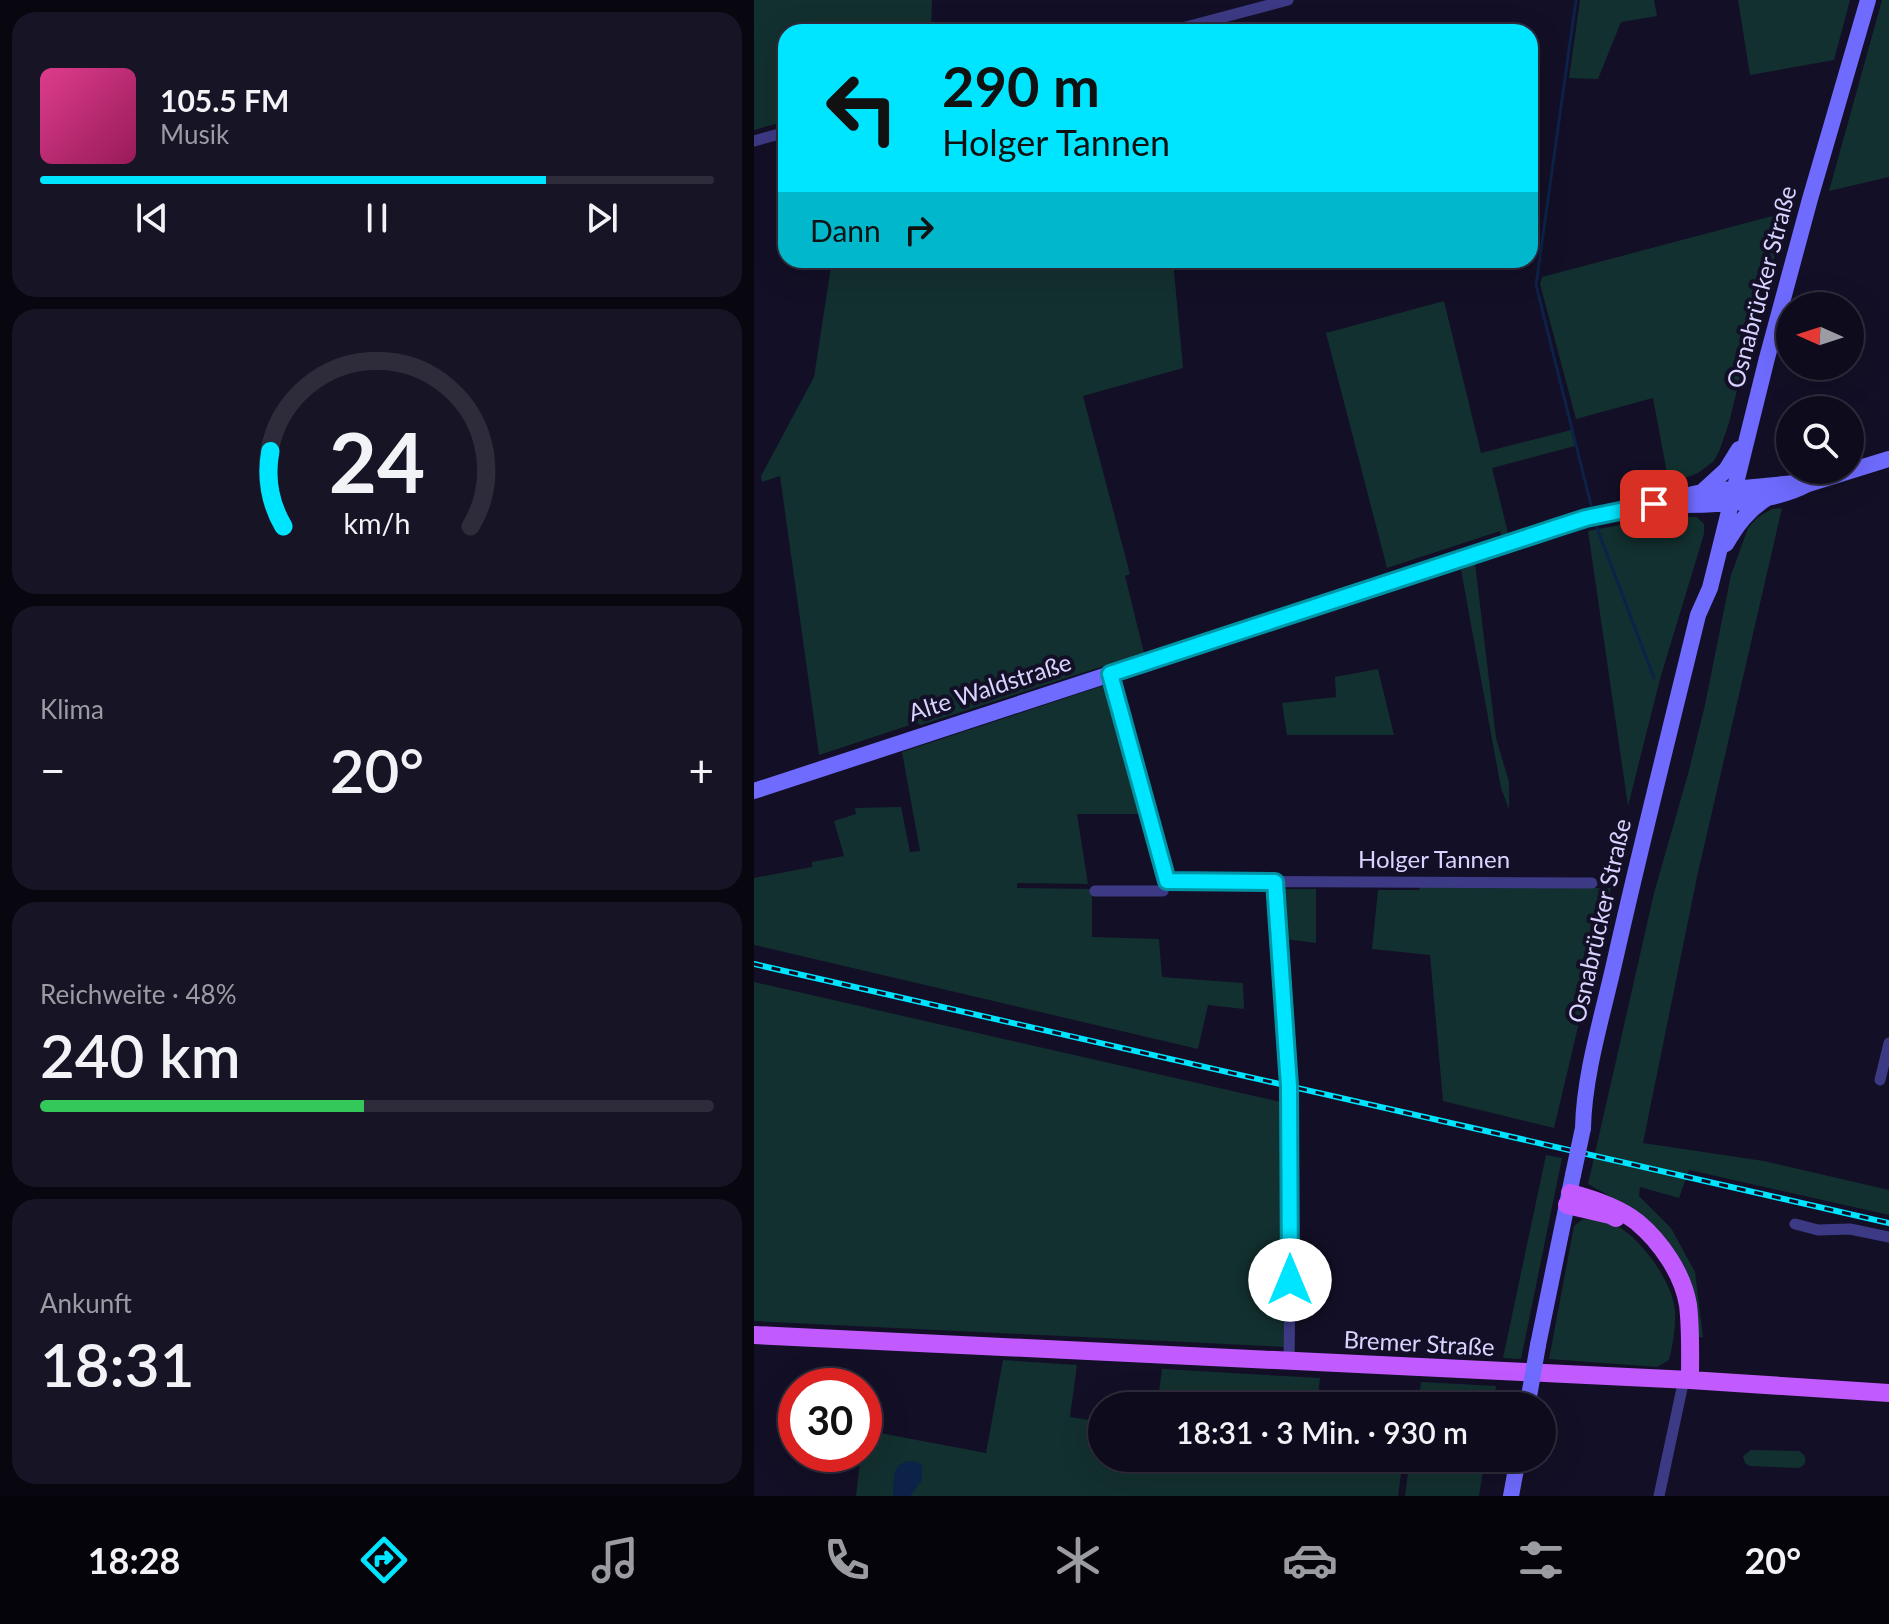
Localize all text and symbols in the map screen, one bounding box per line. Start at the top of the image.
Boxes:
text: 290 m [942,52,1100,119]
icon: left [810,56,914,160]
text: 105.5 FM [160,82,289,118]
text: Musik [160,118,229,150]
text: Holger Tannen [942,120,1170,164]
street label: Osnabrücker Straße [1720,182,1802,391]
icon: previous [130,196,174,240]
icon: pause [355,196,399,240]
icon: next [580,196,624,240]
icon: right [897,208,941,252]
text: Dann [810,212,881,248]
north arrow [1776,292,1864,380]
map controls [1776,292,1864,484]
button: search [1776,396,1864,484]
text: 24 [329,411,425,511]
pin [1620,470,1688,538]
icon: arrive [1632,482,1676,526]
text: km/h [344,506,410,540]
street label: Alte Waldstraße [904,647,1075,727]
text: Klima [40,693,104,725]
text: 20° [330,734,424,806]
text: − [40,744,66,796]
text: + [688,744,714,796]
street label: Osnabrücker Straße [1561,816,1636,1025]
street label: Holger Tannen [1358,844,1510,873]
text: Reichweite · 48% [40,978,237,1010]
text: 240 km [40,1019,241,1091]
position arrow [1248,1238,1332,1322]
text: Ankunft [40,1287,132,1319]
street label: Bremer Straße [1343,1324,1495,1361]
text: 18:31 [40,1328,194,1400]
speed limit sign: 30 [778,1368,882,1472]
text: 18:31 · 3 Min. · 930 m [1176,1414,1468,1450]
icon: directions [356,1532,412,1588]
icon: music [587,1532,643,1588]
icon: phone [819,1532,875,1588]
icon: climate [1050,1532,1106,1588]
icon: car [1282,1532,1338,1588]
icon: filters [1513,1532,1569,1588]
text: 18:28 [88,1538,181,1582]
text: 20° [1744,1538,1801,1582]

